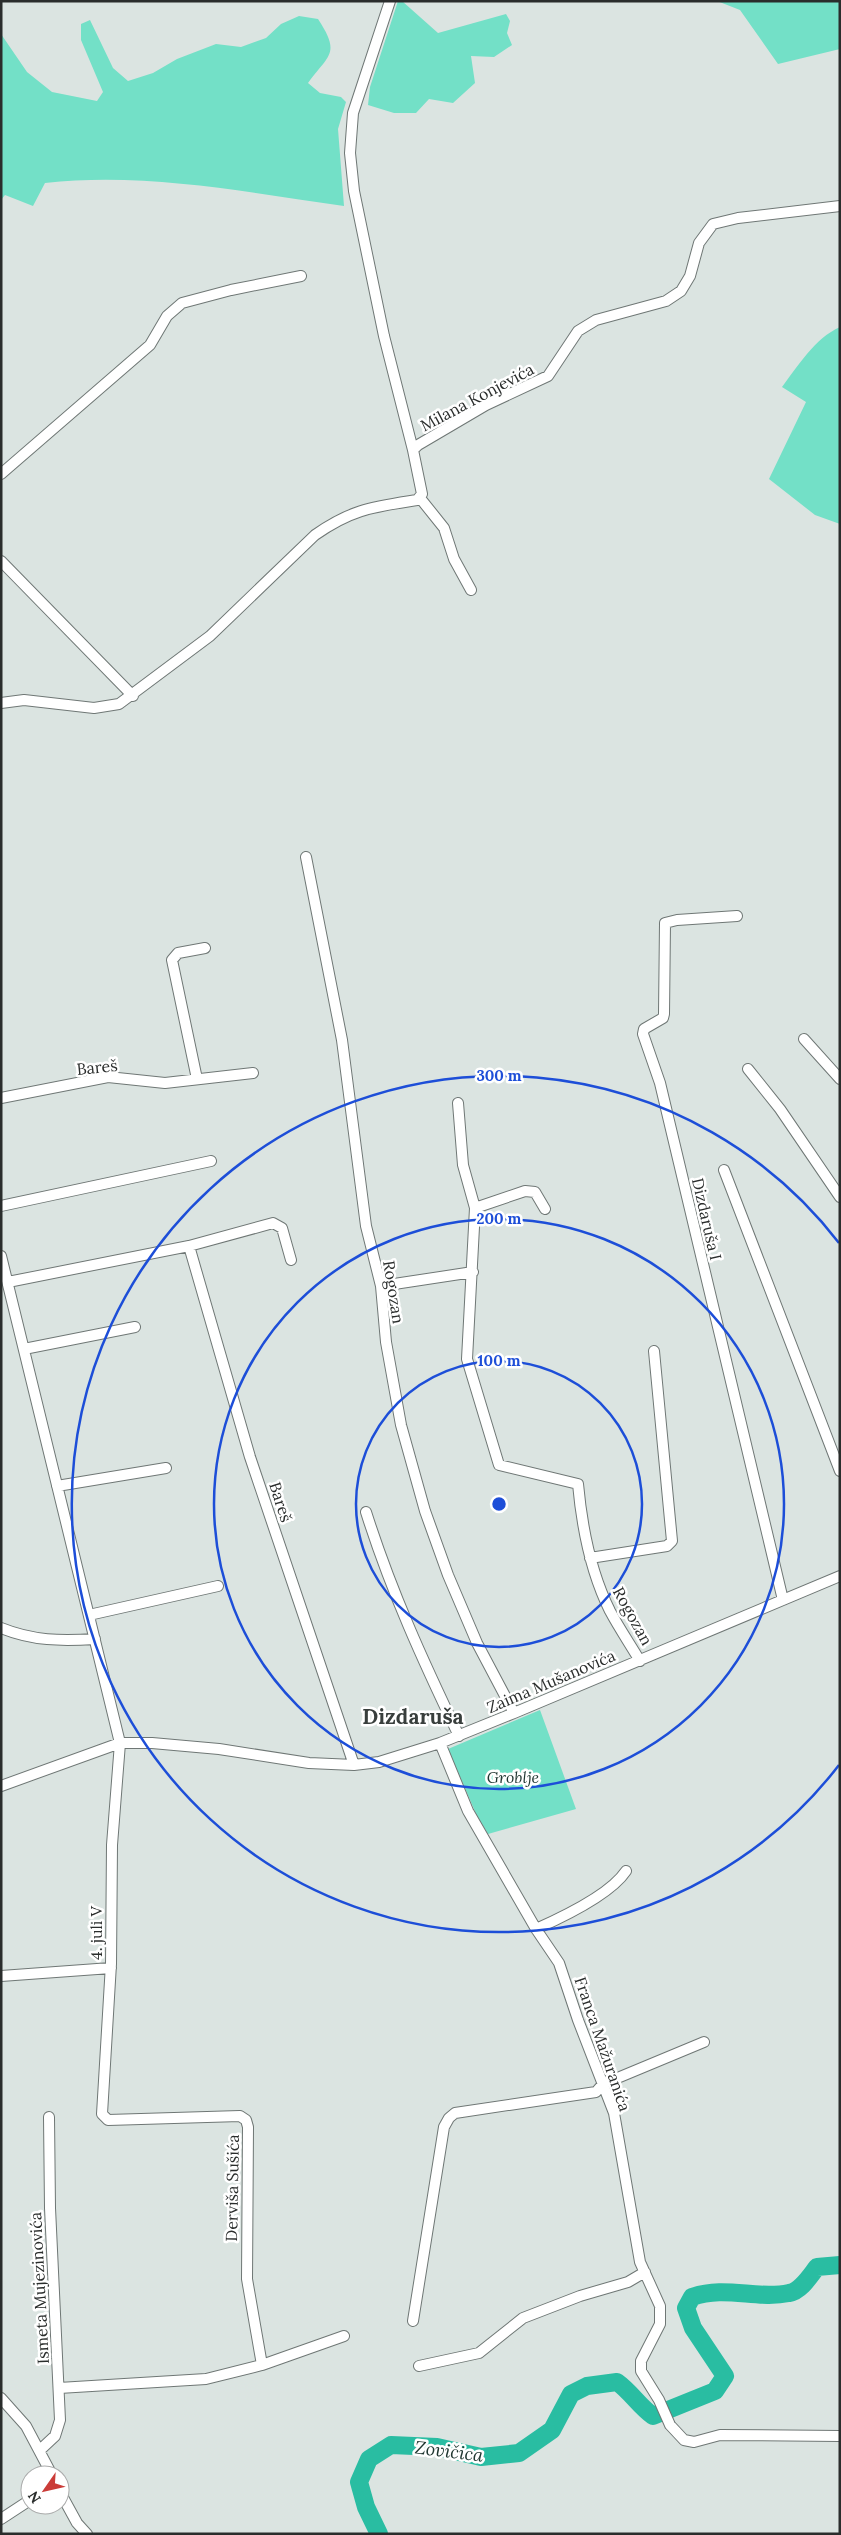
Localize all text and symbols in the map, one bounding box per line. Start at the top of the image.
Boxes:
street label: Milana Konjevića [417,359,537,435]
street label: Bareš [76,1055,118,1079]
text: 300 m [476,1066,522,1085]
street label: Dizdaruša I [688,1176,726,1262]
text: 200 m [477,1209,522,1228]
street label: Rogozan [379,1259,409,1325]
text: 100 m [478,1351,521,1370]
street label: Bareš [265,1479,297,1525]
centre of rings [490,1495,508,1513]
street label: Rogozan [609,1583,657,1649]
street label: Zaima Mušanovića [484,1645,618,1717]
district label: Dizdaruša [362,1703,464,1730]
park label: Groblje [487,1767,540,1787]
street label: 4. juli V [86,1905,106,1960]
street label: Franca Mažuranića [571,1974,635,2114]
street label: Derviša Sušića [221,2134,243,2242]
street label: Ismeta Mujezinovića [25,2211,53,2365]
water label: Zovičica [414,2435,484,2467]
north arrow [20,2465,70,2515]
text: N [24,2488,45,2507]

